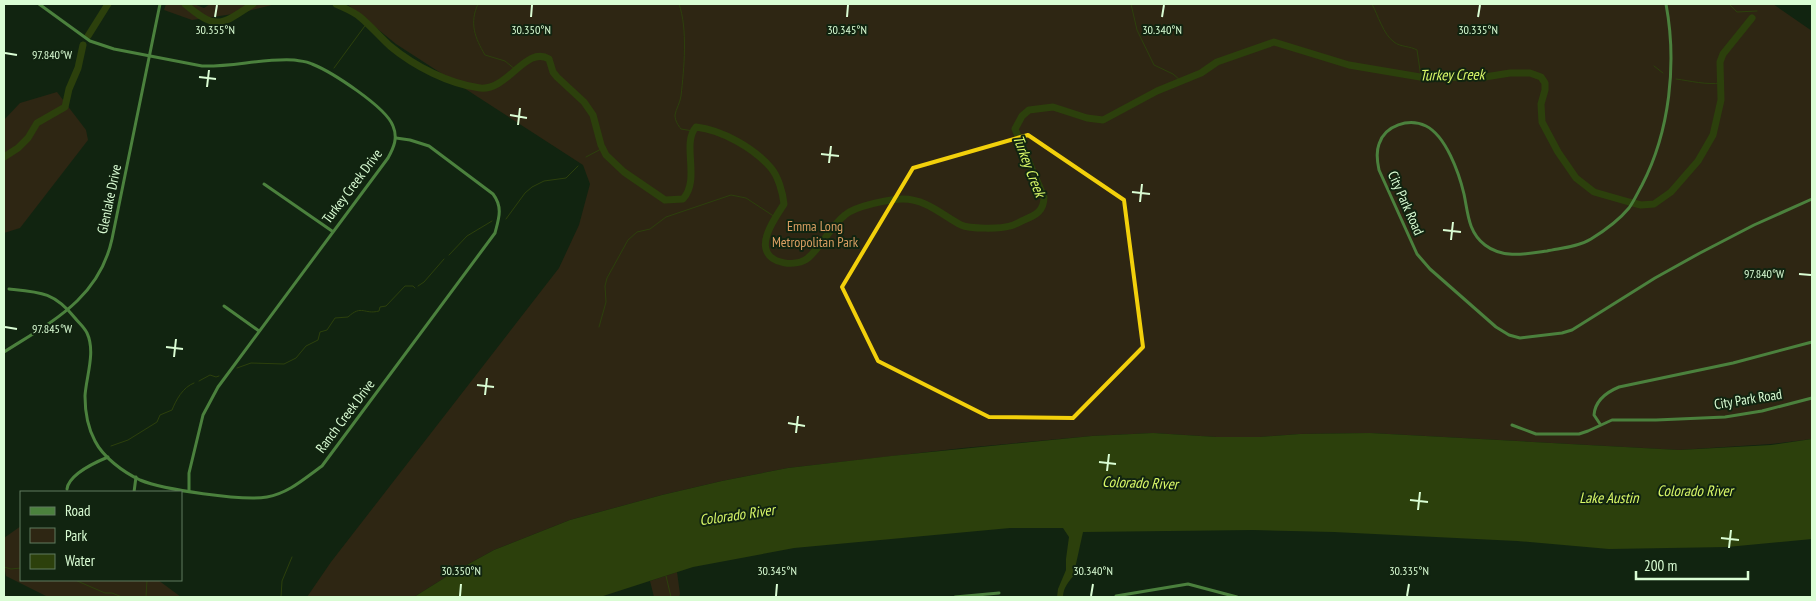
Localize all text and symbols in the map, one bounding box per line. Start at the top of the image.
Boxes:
text: 30.355°N [195,22,235,37]
text: 30.350°N [511,22,551,37]
text: 30.345°N [827,22,867,37]
text: 30.340°N [1142,22,1182,37]
text: 30.335°N [1458,22,1498,37]
text: 97.840°W [32,47,72,62]
water label: Turkey Creek [1419,64,1487,85]
water label: Turkey Creek [1009,132,1051,202]
street label: Turkey Creek Drive [318,145,386,227]
street label: Glenlake Drive [93,162,125,235]
street label: City Park Road [1384,168,1428,238]
park label: Emma Long Metropolitan Park [772,217,859,251]
text: 97.840°W [1744,266,1784,281]
text: 97.845°W [32,321,72,336]
street label: Ranch Creek Drive [311,375,379,456]
street label: City Park Road [1713,385,1783,413]
water label: Colorado River [1102,472,1180,493]
water label: Colorado River [1657,481,1735,500]
water label: Lake Austin [1579,488,1640,507]
legend [20,491,182,581]
water label: Colorado River [698,500,778,529]
text: Road [65,501,91,520]
text: Park [65,526,87,545]
scale bar [1636,548,1748,580]
text: Water [65,551,96,570]
text: 200 m [1644,556,1677,575]
text: 30.350°N [441,563,481,578]
text: 30.345°N [757,563,797,578]
text: 30.340°N [1073,563,1113,578]
text: 30.335°N [1389,563,1429,578]

